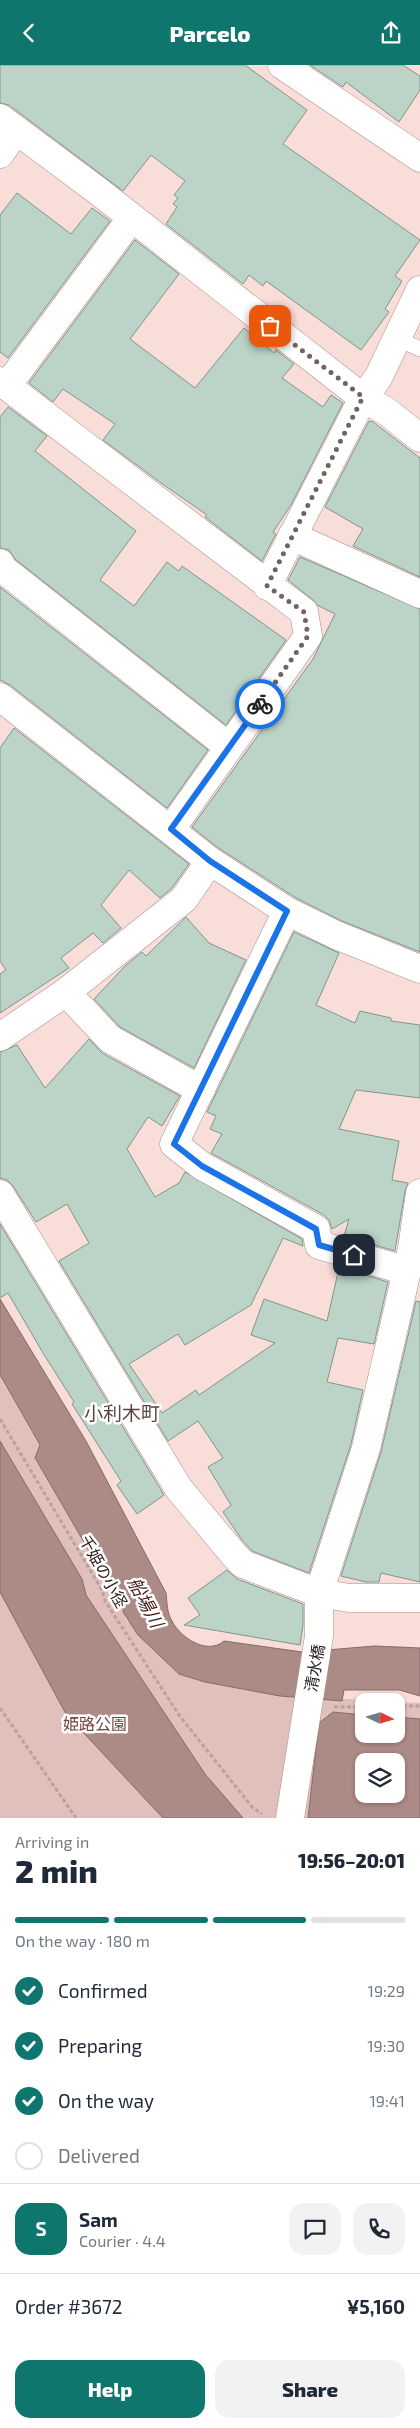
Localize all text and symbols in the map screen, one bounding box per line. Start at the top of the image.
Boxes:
icon: back [15,19,43,47]
icon: share [377,19,405,47]
text: Parcelo [170,20,250,46]
pin [249,305,291,347]
icon: bag [256,312,284,340]
courier [235,679,285,729]
icon: bike [246,690,274,718]
pin [333,1234,375,1276]
icon: home [340,1241,368,1269]
district label: 小利木町 [84,1401,160,1424]
street label: 千姫の小径 [76,1531,132,1611]
water label: 船場川 [124,1573,169,1633]
street label: 清水橋 [300,1643,328,1693]
north arrow [355,1693,405,1743]
map controls [355,1693,405,1803]
park label: 姫路公園 [63,1714,127,1733]
button: layers [355,1753,405,1803]
text: Arriving in [15,1832,89,1851]
text: 19:56–20:01 [298,1849,405,1872]
text: 2 min [15,1851,98,1889]
text: On the way · 180 m [15,1931,150,1950]
icon: check [15,1977,43,2005]
text: Confirmed [58,1979,148,2002]
text: 19:29 [368,1981,405,2000]
icon: check [15,2032,43,2060]
text: Preparing [58,2034,142,2057]
text: 19:30 [367,2036,405,2055]
icon: check [15,2087,43,2115]
text: On the way [58,2089,154,2112]
text: 19:41 [369,2091,405,2110]
text: Delivered [58,2144,140,2167]
button: chat [289,2203,341,2255]
button: phone [353,2203,405,2255]
text: Sam [79,2208,118,2231]
text: S [35,2217,47,2240]
text: Courier · 4.4 [79,2231,166,2250]
text: Order #3672 [15,2295,123,2318]
text: ¥5,160 [347,2295,405,2318]
button: Help [15,2360,205,2418]
button: Share [215,2360,405,2418]

